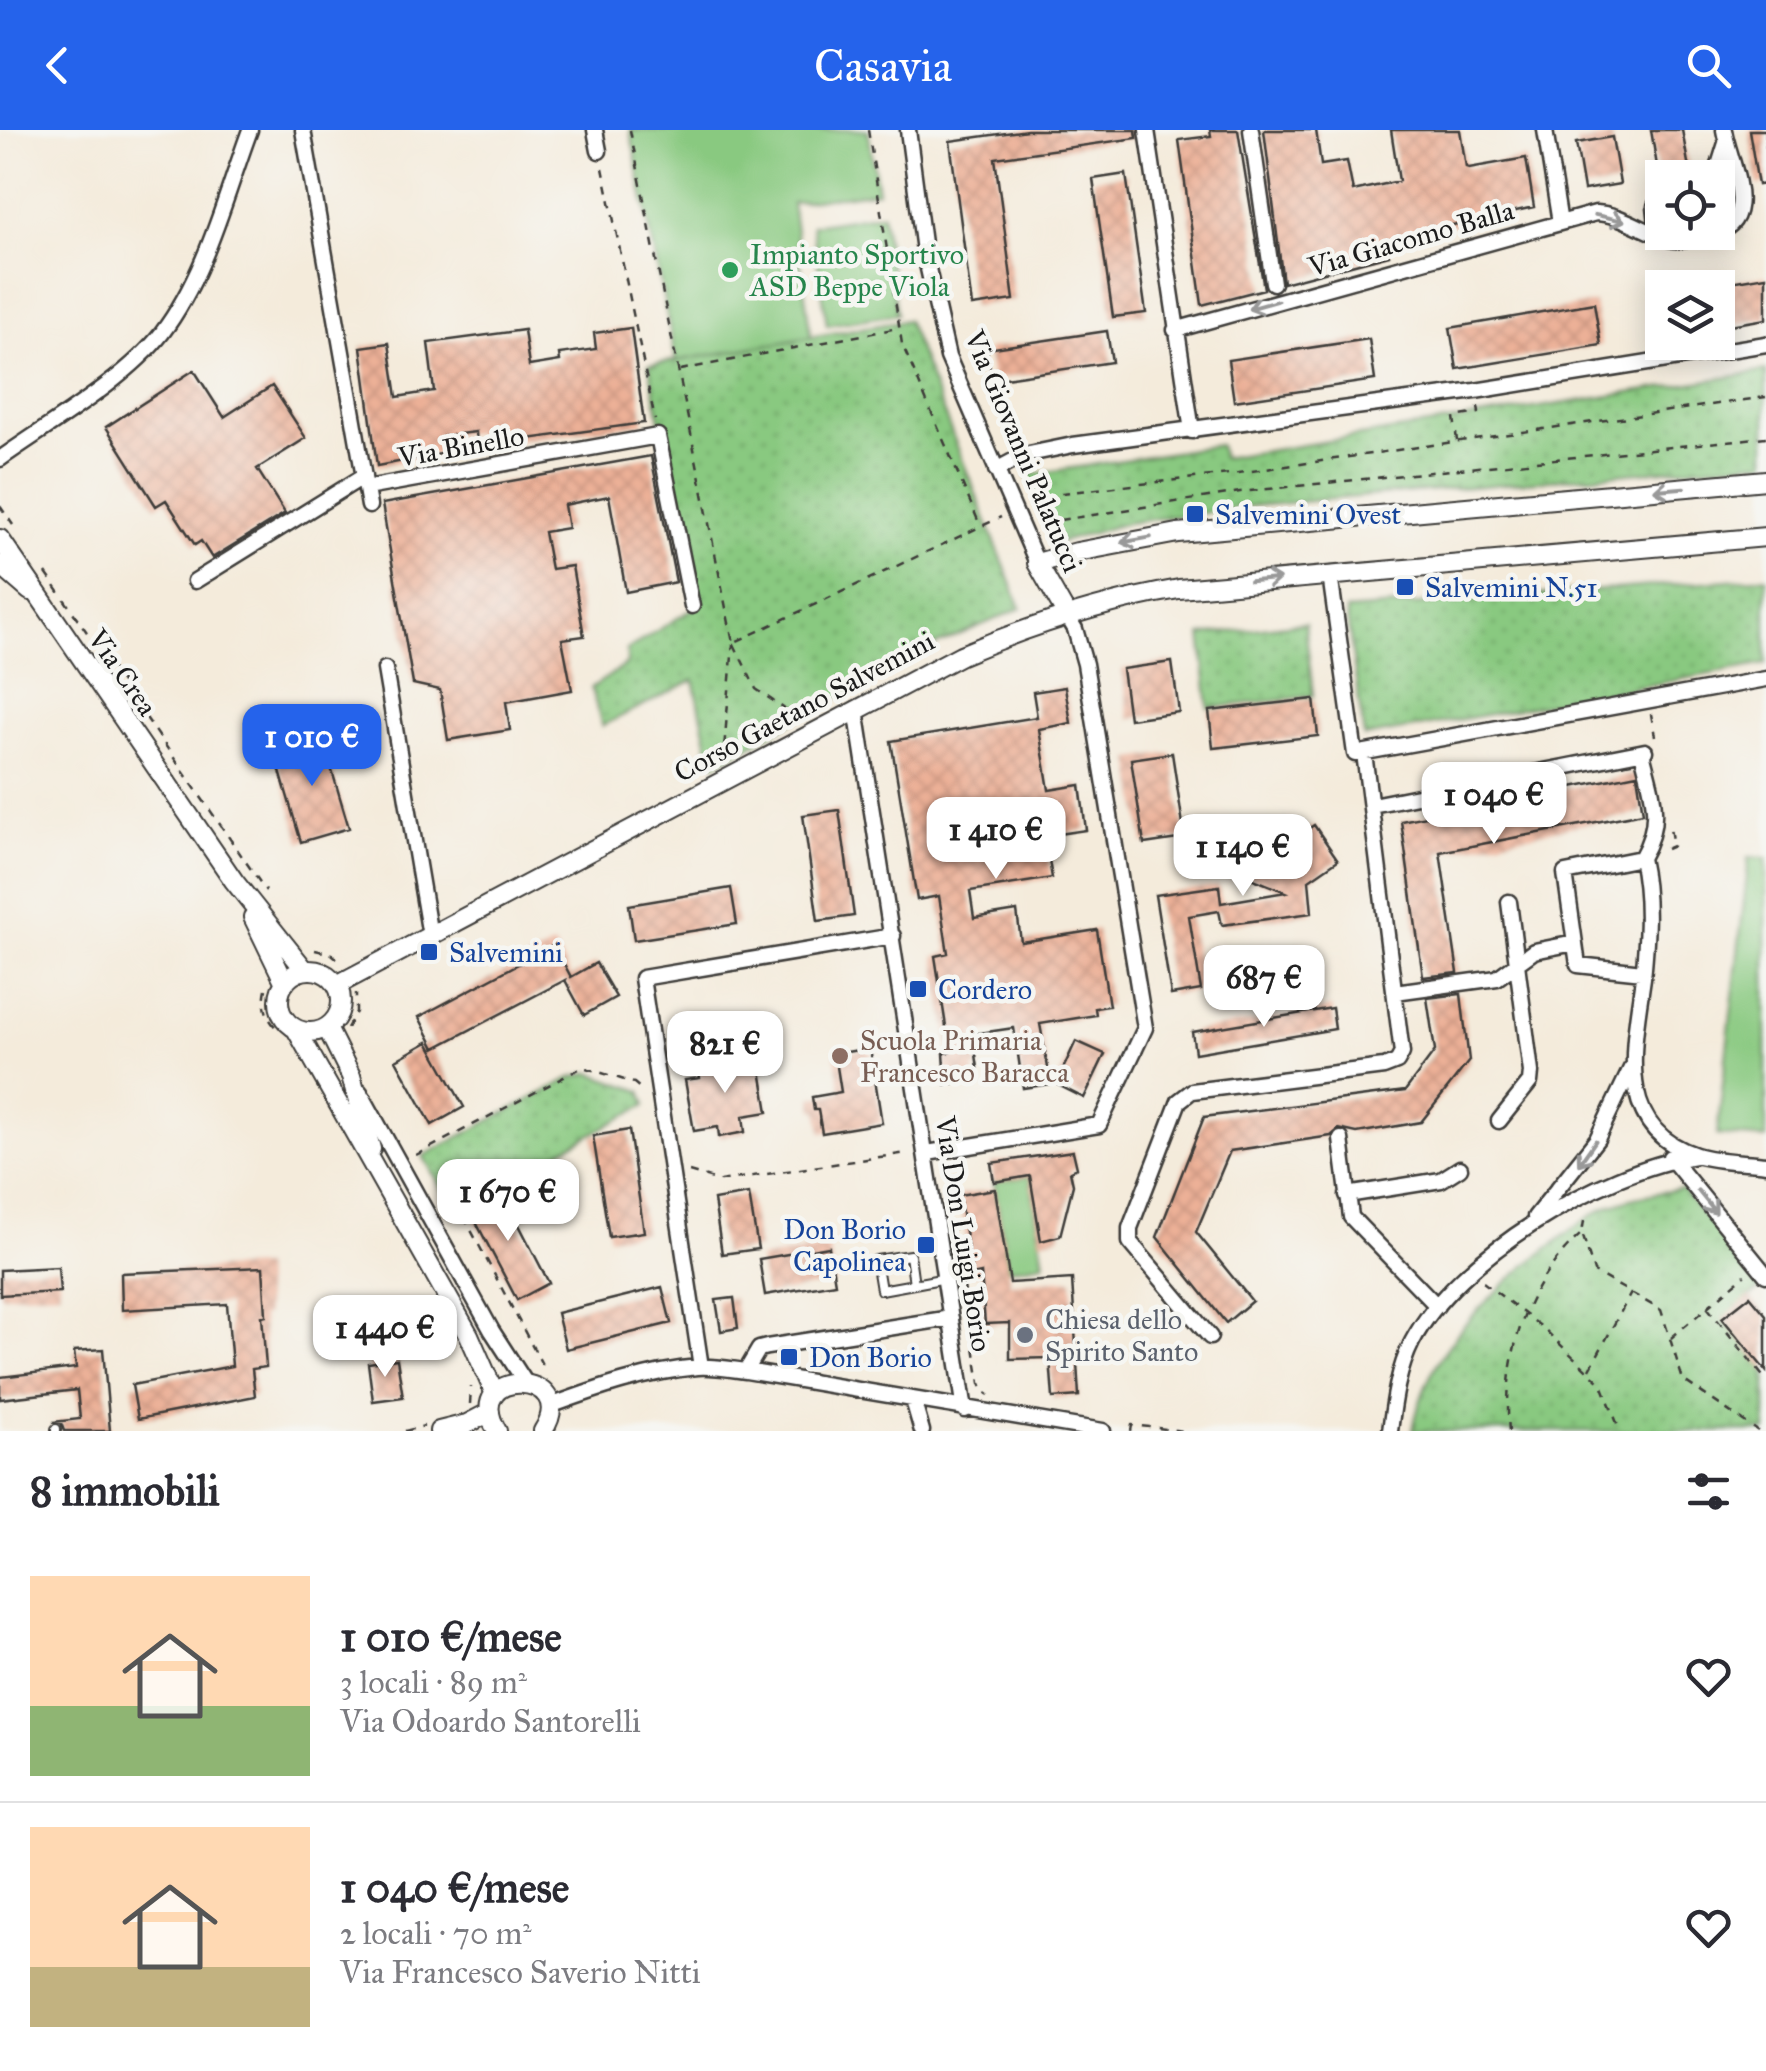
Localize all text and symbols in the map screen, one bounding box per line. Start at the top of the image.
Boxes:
icon: back [30,38,85,93]
text: Casavia [814,38,952,93]
icon: search [1681,38,1736,93]
map controls [1645,160,1735,360]
button: locate [1645,160,1735,250]
street label: Via Giacomo Balla [1303,192,1518,285]
one-way arrow [1593,209,1625,228]
place label: Impianto Sportivo ASD Beppe Viola [749,237,964,304]
marker: Impianto Sportivo ASD Beppe Viola [719,259,741,281]
button: layers [1645,270,1735,360]
one-way arrow [1248,297,1280,315]
street label: Via Giovanni Palatucci [956,324,1090,578]
street label: Via Binello [394,418,527,475]
one-way arrow [1653,479,1685,498]
place label: Salvemini Ovest [1215,497,1401,532]
marker: Salvemini Ovest [1184,503,1206,525]
one-way arrow [1121,531,1153,550]
place label: Salvemini N.51 [1425,570,1598,605]
one-way arrow [1249,571,1281,590]
marker: Salvemini N.51 [1394,576,1416,598]
street label: Via Crea [80,621,165,723]
street label: Corso Gaetano Salvemini [668,623,941,790]
pin: 1 010 € [220,704,404,789]
text: 1 010 € [264,717,360,756]
pin: 1 040 € [1402,762,1586,847]
text: 1 040 € [1444,775,1544,814]
pin: 1 410 € [904,797,1088,882]
text: 1 410 € [949,810,1043,849]
pin: 1 140 € [1151,814,1335,899]
text: 1 140 € [1196,827,1290,866]
place label: Salvemini [449,935,563,970]
marker: Salvemini [418,941,440,963]
pin: 687 € [1194,945,1334,1030]
text: 687 € [1226,958,1302,997]
place label: Cordero [938,972,1032,1007]
marker: Cordero [907,978,929,1000]
pin: 821 € [655,1011,795,1096]
place label: Scuola Primaria Francesco Baracca [860,1023,1069,1090]
text: 821 € [689,1024,761,1063]
marker: Scuola Primaria Francesco Baracca [829,1045,851,1067]
street label: Via Don Luigi Borio [927,1113,999,1354]
one-way arrow [1577,1139,1598,1167]
pin: 1 670 € [416,1159,600,1244]
text: 1 670 € [459,1172,557,1211]
one-way arrow [1695,1189,1717,1215]
place label: Don Borio Capolinea [783,1212,906,1279]
marker: Don Borio Capolinea [915,1234,937,1256]
pin: 1 440 € [293,1295,477,1380]
place label: Chiesa dello Spirito Santo [1045,1302,1198,1369]
text: 1 440 € [335,1308,435,1347]
marker: Chiesa dello Spirito Santo [1014,1324,1036,1346]
place label: Don Borio [809,1340,932,1375]
marker: Don Borio [778,1346,800,1368]
icon: filters [1681,1464,1736,1519]
text: 8 immobili [30,1465,220,1517]
text: 1 010 €/mese [340,1611,562,1663]
icon: home [110,1616,230,1736]
icon: heart [1681,1649,1736,1704]
text: 3 locali · 89 m² [340,1663,527,1702]
text: Via Odoardo Santorelli [340,1702,641,1741]
text: 1 040 €/mese [340,1862,569,1914]
icon: home [110,1867,230,1987]
icon: heart [1681,1900,1736,1955]
text: 2 locali · 70 m² [340,1914,532,1953]
text: Via Francesco Saverio Nitti [340,1953,701,1992]

